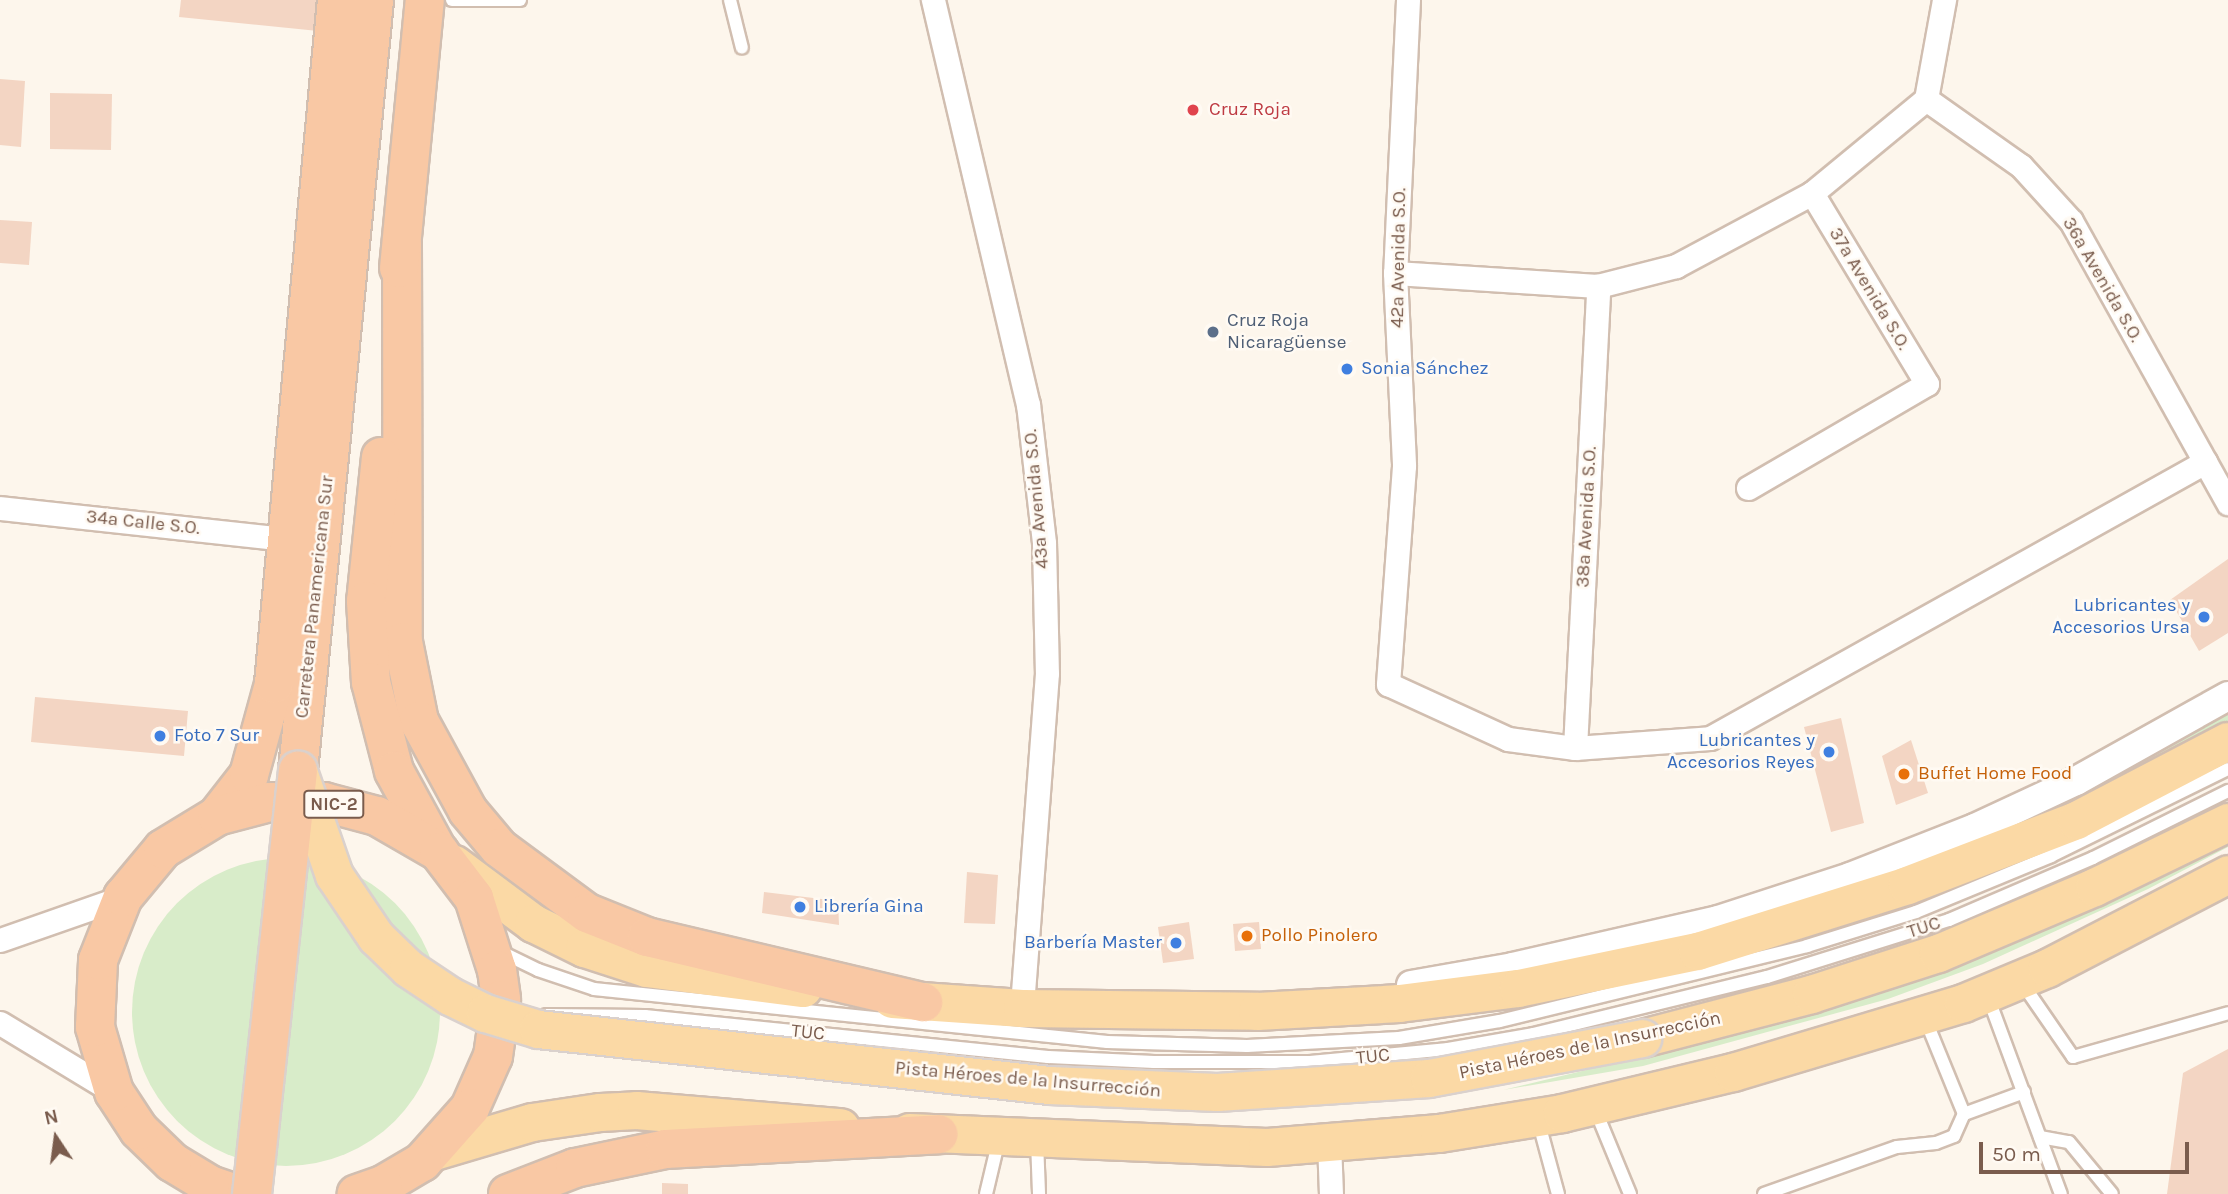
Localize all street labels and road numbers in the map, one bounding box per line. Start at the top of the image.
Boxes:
street label: 42a Avenida S.O. [1386,188,1412,328]
street label: 36a Avenida S.O. [2057,213,2147,347]
street label: 37a Avenida S.O. [1823,224,1915,354]
street label: 43a Avenida S.O. [1020,428,1054,570]
street label: 38a Avenida S.O. [1572,446,1602,588]
street label: Carretera Panamericana Sur [291,475,339,719]
street label: 34a Calle S.O. [85,506,201,540]
road number: NIC-2 [302,790,366,818]
street label: TUC [1905,912,1943,944]
street label: Pista Héroes de la Insurrección [1457,1007,1723,1085]
street label: TUC [790,1020,826,1046]
street label: TUC [1355,1044,1391,1070]
street label: Pista Héroes de la Insurrección [894,1057,1162,1103]

